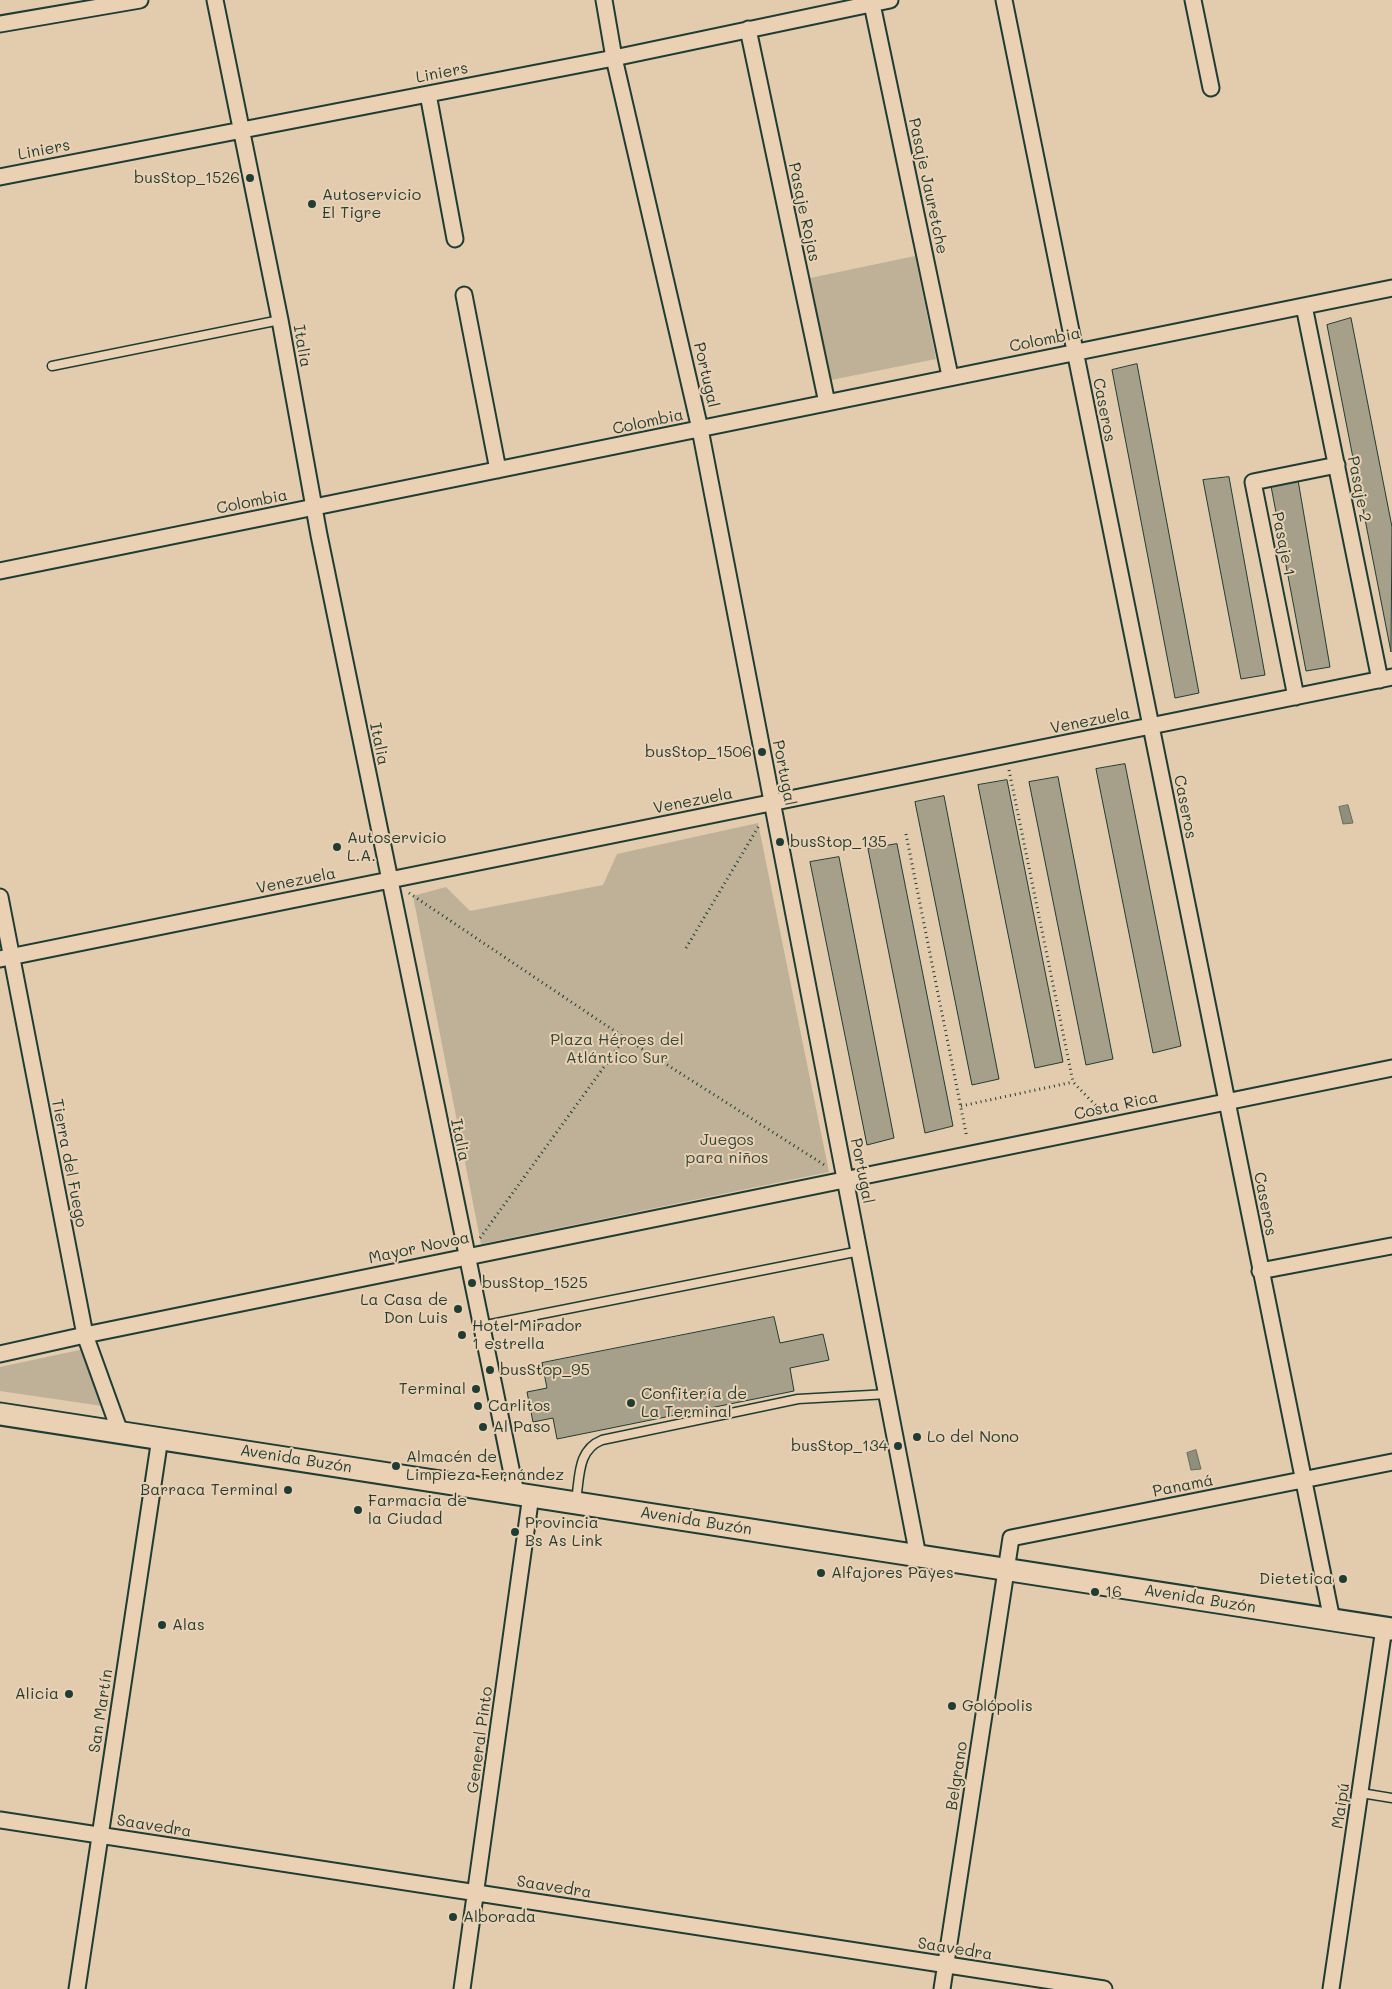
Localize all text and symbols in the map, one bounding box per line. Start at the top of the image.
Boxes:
street label: Liniers [414,59,470,87]
street label: Pasaje Jauretche [904,116,952,256]
street label: Liniers [16,136,72,164]
street label: Pasaje Rojas [784,161,824,263]
place label: busStop_1526 [134,168,240,188]
marker: busStop_1526 [244,172,256,184]
place label: Autoservicio El Tigre [322,185,421,223]
marker: Autoservicio El Tigre [306,198,318,210]
street label: Italia [289,323,315,369]
street label: Colombia [1008,324,1082,356]
street label: Portugal [689,341,723,409]
street label: Caseros [1088,377,1120,443]
street label: Colombia [611,405,685,439]
street label: Pasaje 2 [1343,454,1375,524]
street label: Colombia [215,486,289,518]
street label: Pasaje 1 [1267,510,1299,578]
street label: Venezuela [1049,704,1131,738]
street label: Italia [365,721,393,767]
street label: Portugal [768,739,800,807]
place label: busStop_1506 [645,742,752,762]
marker: busStop_1506 [756,746,768,758]
street label: Caseros [1169,774,1201,840]
street label: Venezuela [652,784,734,818]
place label: Autoservicio L.A. [347,828,446,866]
place label: busStop_135 [790,832,887,852]
marker: busStop_135 [774,836,786,848]
marker: Autoservicio L.A. [331,841,343,853]
street label: Venezuela [255,864,337,898]
park label: Plaza Héroes del Atlántico Sur [550,1030,684,1068]
street label: Costa Rica [1072,1088,1160,1124]
street label: Tierra del Fuego [47,1097,91,1229]
street label: Italia [446,1117,474,1163]
park label: Juegos para niños [686,1130,768,1168]
street label: Portugal [846,1137,878,1205]
street label: Caseros [1249,1171,1281,1237]
street label: Mayor Novoa [367,1228,471,1268]
place label: busStop_1525 [482,1273,588,1293]
marker: busStop_1525 [466,1277,478,1289]
place label: La Casa de Don Luis [360,1290,448,1328]
marker: La Casa de Don Luis [452,1303,464,1315]
place label: Hotel Mirador 1 estrella [472,1316,582,1354]
marker: Hotel Mirador 1 estrella [456,1329,468,1341]
place label: busStop_95 [500,1360,590,1380]
marker: busStop_95 [484,1364,496,1376]
place label: Terminal [399,1379,466,1399]
marker: Terminal [470,1383,482,1395]
place label: Confitería de La Terminal [641,1384,747,1422]
place label: Carlitos [488,1396,551,1416]
marker: Confitería de La Terminal [625,1397,637,1409]
marker: Carlitos [472,1400,484,1412]
place label: Al Paso [493,1417,550,1437]
marker: Al Paso [477,1421,489,1433]
place label: Lo del Nono [927,1427,1019,1447]
marker: Lo del Nono [911,1431,923,1443]
place label: busStop_134 [791,1436,888,1456]
marker: busStop_134 [892,1440,904,1452]
street label: Avenida Buzón [239,1441,353,1477]
place label: Almacén de Limpieza Fernández [406,1447,564,1485]
marker: Almacén de Limpieza Fernández [390,1460,402,1472]
street label: Panamá [1151,1471,1215,1501]
place label: Barraca Terminal [140,1480,278,1500]
marker: Barraca Terminal [282,1484,294,1496]
place label: Farmacia de la Ciudad [368,1491,467,1529]
street label: Avenida Buzón [639,1503,753,1539]
marker: Farmacia de la Ciudad [352,1504,364,1516]
place label: Provincia Bs As Link [525,1513,602,1551]
marker: Provincia Bs As Link [509,1526,521,1538]
place label: Alfajores Payes [831,1563,954,1583]
marker: Alfajores Payes [815,1567,827,1579]
place label: Dietetica [1259,1569,1333,1589]
marker: Dietetica [1337,1573,1349,1585]
street label: Avenida Buzón [1143,1581,1257,1617]
place label: 16 [1105,1582,1122,1602]
marker: 16 [1089,1586,1101,1598]
place label: Alas [172,1615,205,1635]
marker: Alas [156,1619,168,1631]
street label: San Martín [85,1668,117,1754]
place label: Alicia [15,1684,59,1704]
street label: General Pinto [463,1685,497,1795]
marker: Alicia [63,1688,75,1700]
place label: Golópolis [962,1696,1033,1716]
marker: Golópolis [946,1700,958,1712]
street label: Belgrano [942,1740,972,1812]
street label: Maipú [1328,1782,1354,1830]
street label: Saavedra [115,1811,193,1841]
street label: Saavedra [515,1872,593,1902]
place label: Alborada [463,1907,536,1927]
marker: Alborada [447,1911,459,1923]
street label: Saavedra [916,1934,994,1964]

